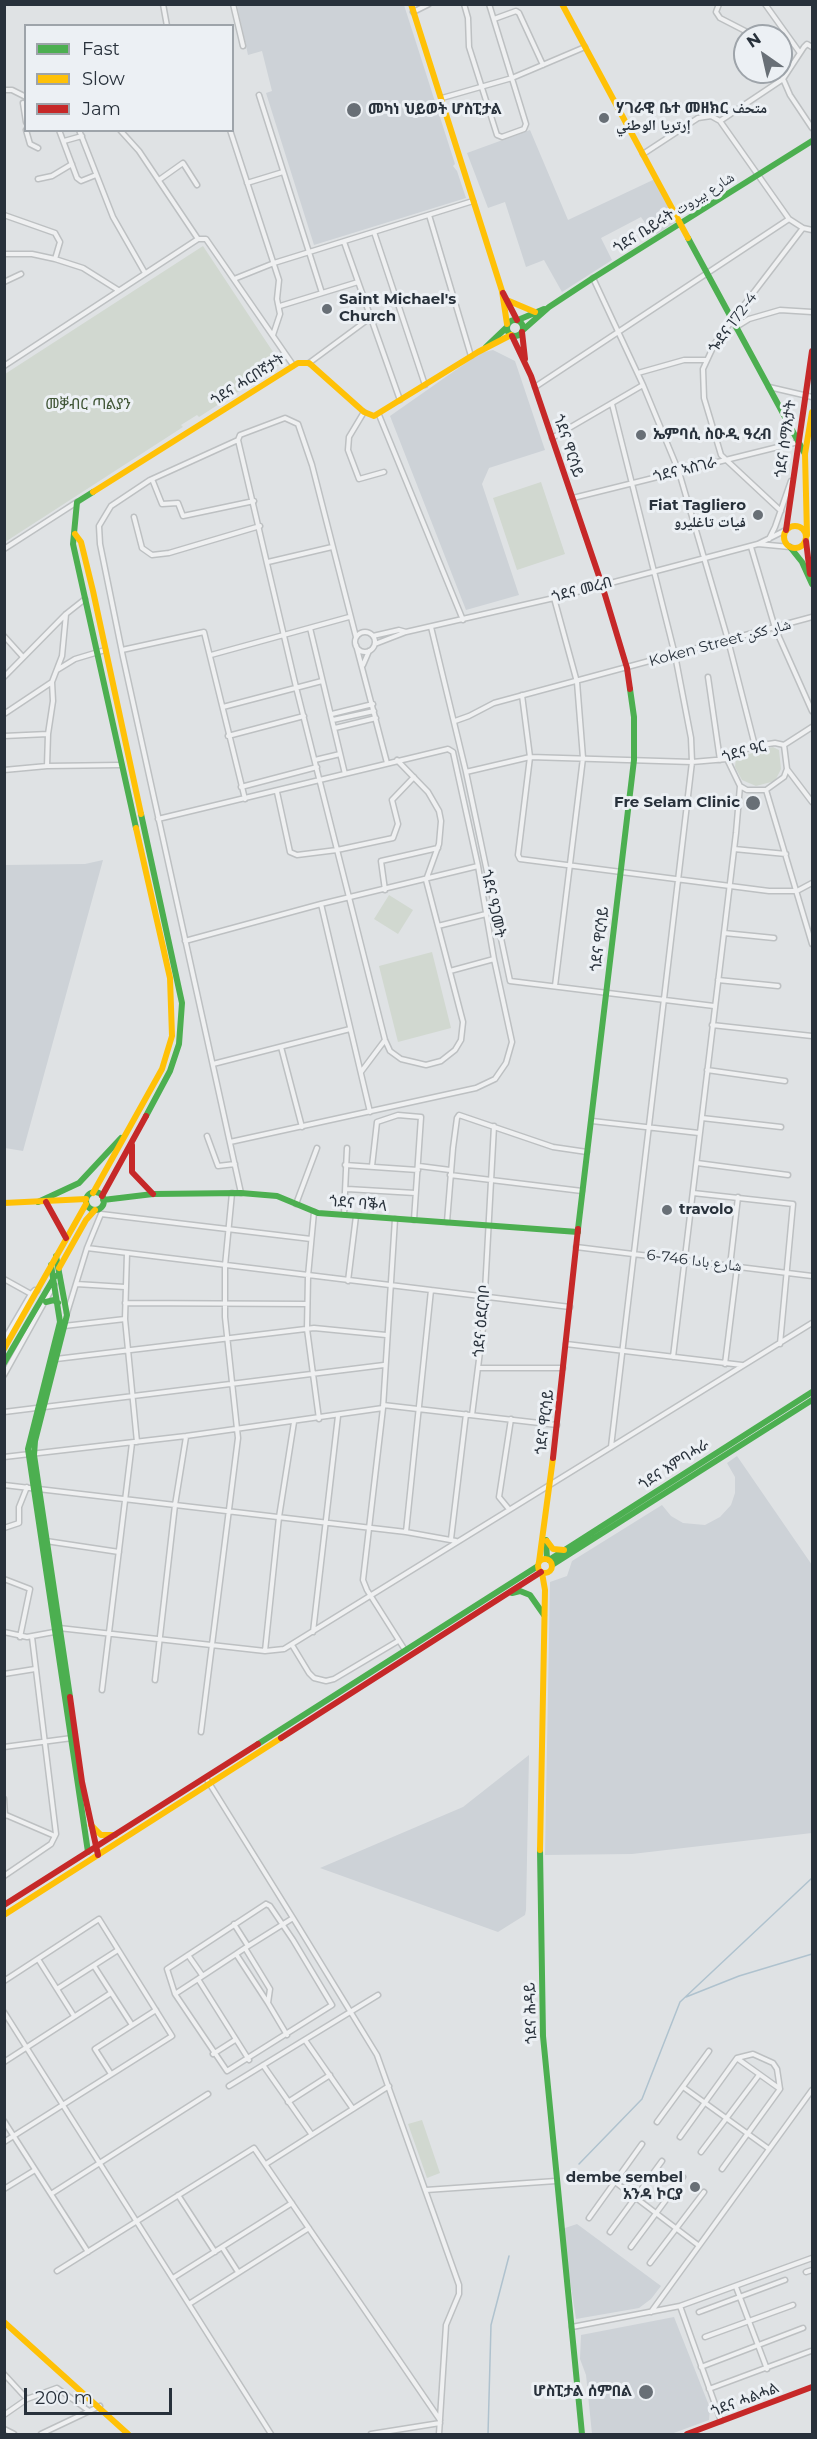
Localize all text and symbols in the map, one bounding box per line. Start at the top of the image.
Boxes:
legend [24,24,234,132]
north arrow [733,24,793,84]
text: N [743,29,764,52]
text: Fast [82,38,120,60]
text: Slow [82,68,125,90]
text: Jam [82,98,121,120]
place label: ሃገራዊ ቤተ መዘክር متحف إرتريا الوطني [616,100,767,135]
marker: መካነ ህይወት ሆስፒታል [345,101,363,119]
place label: መካነ ህይወት ሆስፒታል [368,101,502,119]
marker: ሃገራዊ ቤተ መዘክር متحف إرتريا الوطني [597,111,611,125]
street label: ጎደና ቤይሩት شارع بيروت [610,168,738,258]
street label: ጐደና 172-4 [705,289,761,357]
place label: Saint Michael's Church [339,291,456,326]
marker: Saint Michael's Church [320,302,334,316]
street label: ጎደና ሓርበኛታት [208,350,288,410]
park label: መቓብር ጣልያን [45,396,131,414]
street label: ጎደና ሰማእታት [772,399,800,479]
street label: ጎደና ዋርሳይ [549,412,587,480]
place label: ኤምባሲ ስዑዲ ዓረብ [653,426,772,444]
marker: ኤምባሲ ስዑዲ ዓረብ [634,428,648,442]
street label: ጎደና ኣስገራ [651,453,719,487]
place label: Fiat Tagliero فيات تاغليرو [649,497,746,532]
marker: Fiat Tagliero فيات تاغليرو [751,508,765,522]
street label: ጎደና መረብ [550,573,614,607]
street label: Koken Street شار ككن [647,615,793,671]
street label: ጎደና ዓር [720,737,768,767]
place label: Fre Selam Clinic [614,794,740,812]
marker: Fre Selam Clinic [744,794,762,812]
street label: ጎደና ዓጋመት [477,868,509,940]
street label: ጎደና ዋርሳይ [587,905,613,973]
street label: ጎደና ባቕላ [328,1193,388,1215]
place label: travolo [679,1201,733,1219]
marker: travolo [660,1203,674,1217]
street label: شارع بادا 746-6 [645,1246,743,1276]
street label: ጎደና ዕደርባቦ [470,1284,494,1358]
street label: ጎደና ዋርሳይ [532,1388,558,1456]
street label: ጎደና እምባሓራ [636,1436,712,1494]
street label: ጎደና ሕዳይ [521,1982,541,2044]
place label: dembe sembel አንዳ ኮርያ [566,2169,683,2204]
marker: dembe sembel አንዳ ኮርያ [688,2180,702,2194]
scale bar [27,2376,176,2414]
street label: ጎደና ሓልሓል [709,2379,781,2421]
place label: ሆስፒታል ሰምበል [533,2383,632,2401]
marker: ሆስፒታል ሰምበል [637,2383,655,2401]
text: 200 m [35,2387,93,2409]

